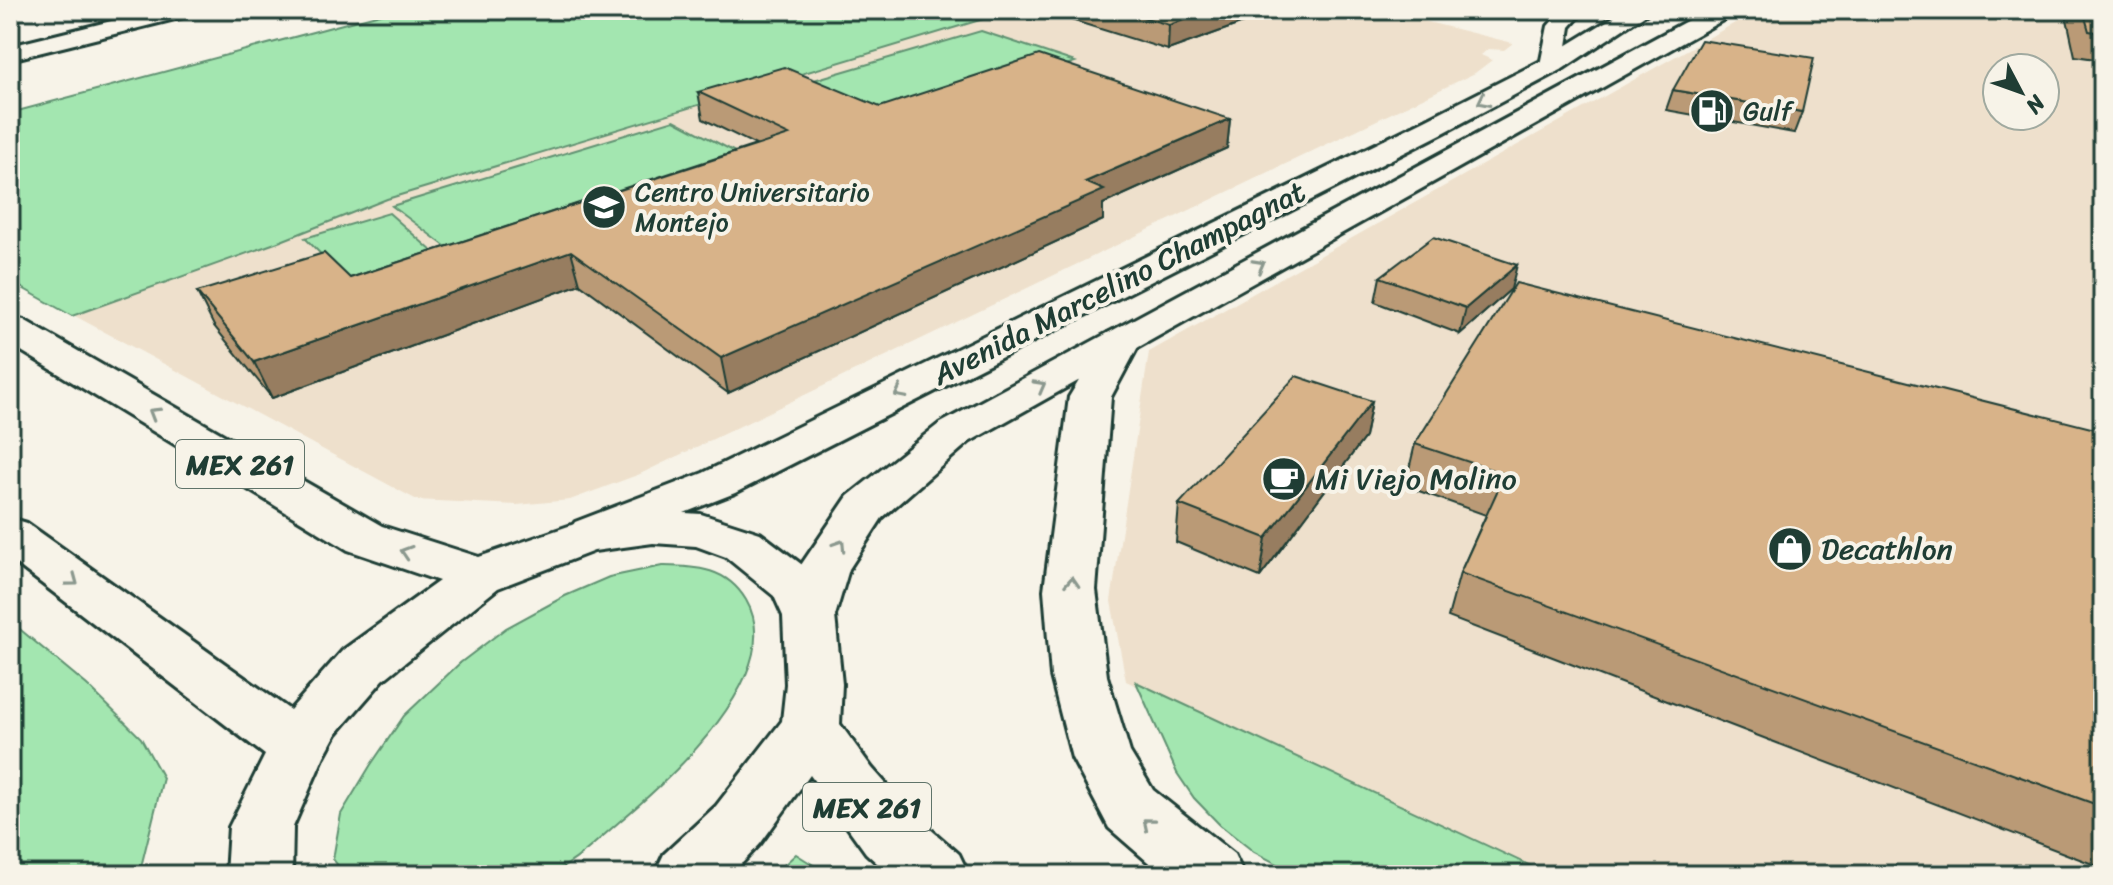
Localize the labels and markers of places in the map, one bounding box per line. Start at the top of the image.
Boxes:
fuel station icon: Gulf [1688,87,1736,135]
place label: Gulf [1743,88,1795,134]
place label: Centro Universitario Montejo [635,169,870,245]
school or university icon: Centro Universitario Montejo [580,183,628,231]
place label: Mi Viejo Molino [1315,452,1517,506]
cafe icon: Mi Viejo Molino [1260,455,1308,503]
place label: Decathlon [1821,522,1953,576]
shop icon: Decathlon [1766,525,1814,573]

